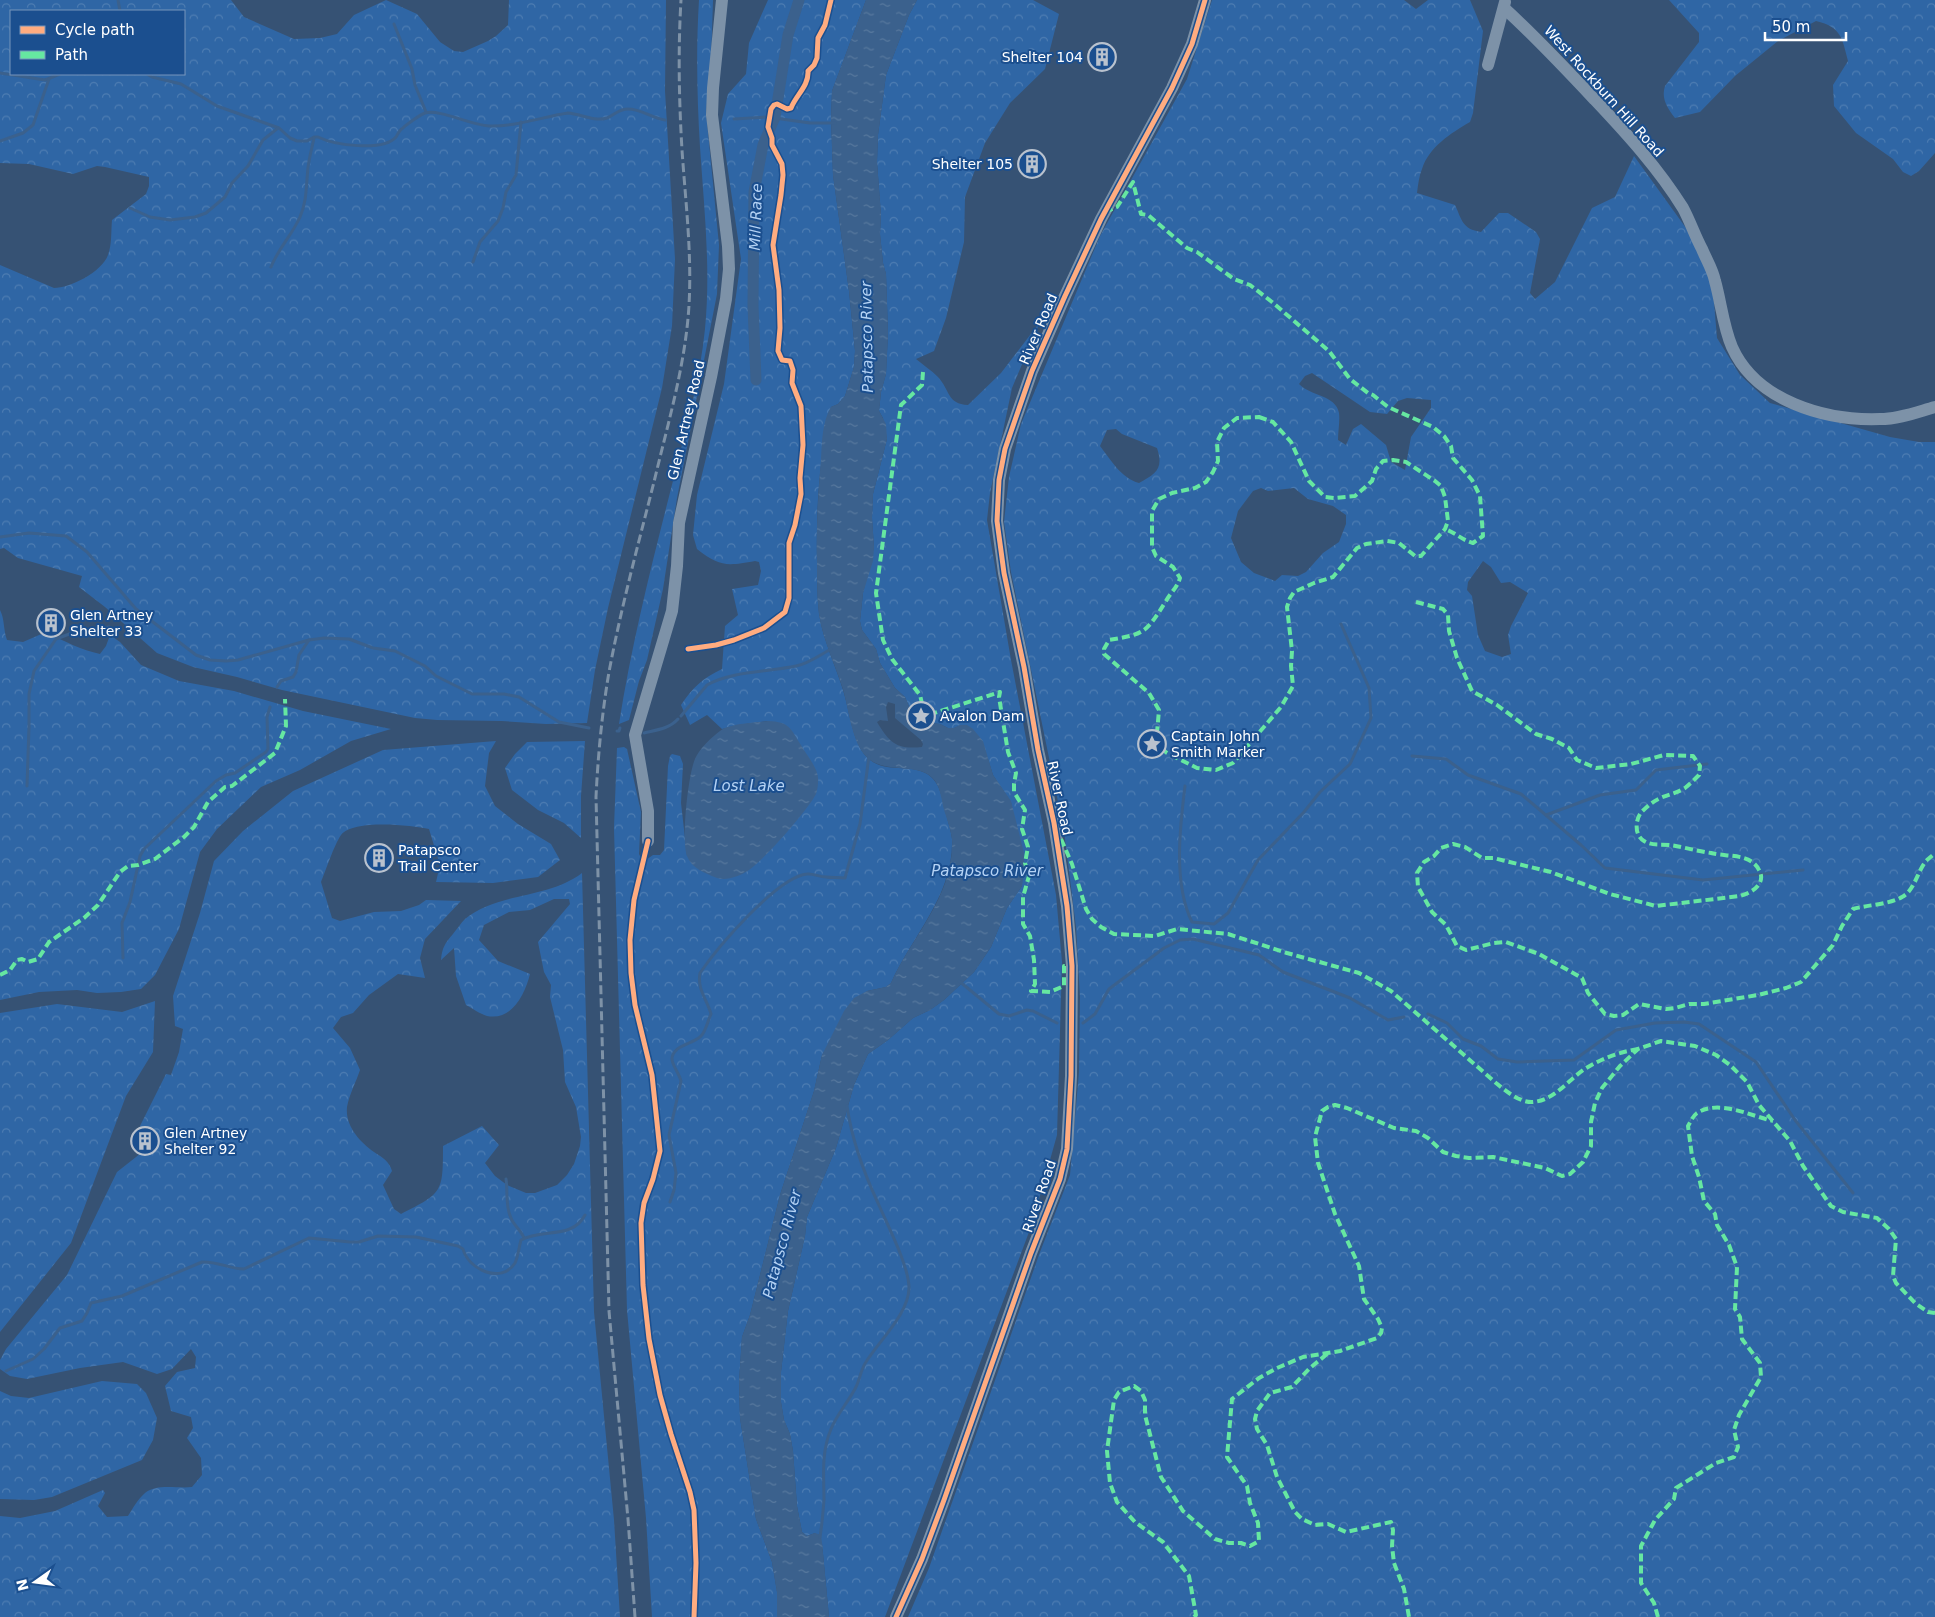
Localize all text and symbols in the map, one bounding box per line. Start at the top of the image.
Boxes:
legend [10,10,185,75]
scale bar [1765,10,1846,42]
text: 50 m [1772,18,1810,36]
text: Cycle path [55,21,135,39]
street label: West Rockburn Hill Road [1541,22,1667,160]
building icon: Shelter 104 [1087,42,1117,72]
text: Path [55,46,88,64]
place label: Shelter 104 [1002,49,1083,65]
building icon: Shelter 105 [1017,149,1047,179]
place label: Shelter 105 [932,156,1013,172]
water label: Mill Race [746,183,766,251]
water label: Patapsco River [857,280,877,393]
street label: River Road [1016,291,1060,367]
street label: Glen Artney Road [664,358,708,482]
place label: Glen Artney Shelter 33 [70,607,153,639]
building icon: Glen Artney Shelter 33 [36,608,66,638]
place icon: Avalon Dam [906,701,936,731]
place label: Avalon Dam [940,708,1024,724]
place label: Captain John Smith Marker [1171,728,1265,760]
place icon: Captain John Smith Marker [1137,729,1167,759]
street label: River Road [1044,759,1076,837]
water label: Lost Lake [713,777,785,795]
place label: Patapsco Trail Center [397,842,478,874]
building icon: Patapsco Trail Center [364,843,394,873]
water label: Patapsco River [931,862,1044,880]
place label: Glen Artney Shelter 92 [164,1125,247,1157]
building icon: Glen Artney Shelter 92 [130,1126,160,1156]
street label: River Road [1019,1158,1059,1234]
water label: Patapsco River [759,1187,805,1300]
north arrow [10,1557,60,1607]
text: N [13,1578,32,1593]

